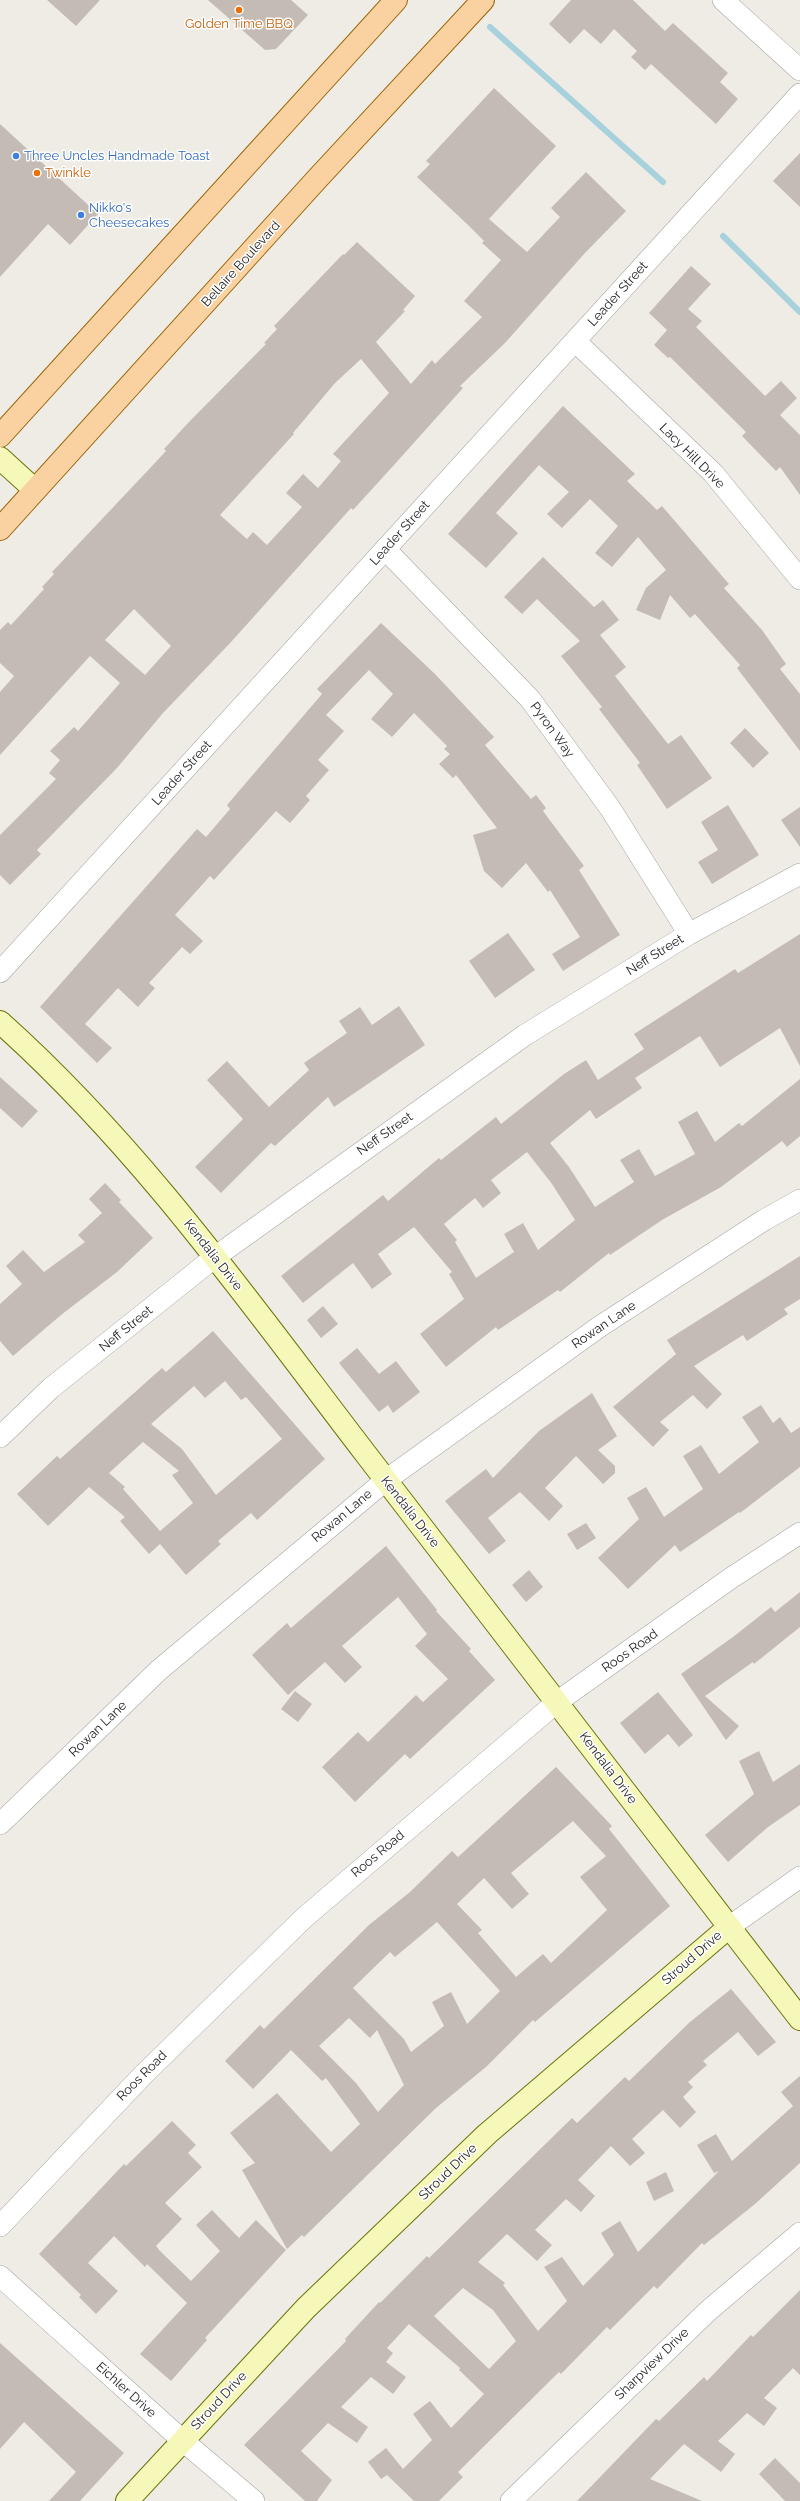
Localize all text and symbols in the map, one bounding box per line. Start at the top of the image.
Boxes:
marker: Golden Time BBQ [234,5,244,15]
place label: Golden Time BBQ [185,16,293,32]
place label: Three Uncles Handmade Toast [24,148,210,164]
marker: Three Uncles Handmade Toast [11,151,21,161]
place label: Twinkle [45,165,91,181]
marker: Twinkle [32,168,42,178]
place label: Nikko's Cheesecakes [89,200,169,231]
marker: Nikko's Cheesecakes [76,210,86,220]
street label: Bellaire Boulevard [198,218,284,310]
street label: Leader Street [585,258,651,330]
street label: Lacy Hill Drive [656,420,728,492]
street label: Leader Street [367,497,433,569]
street label: Pyron Way [527,699,577,761]
street label: Leader Street [149,737,215,809]
street label: Neff Street [624,931,686,979]
street label: Neff Street [354,1109,416,1159]
street label: Kendalia Drive [180,1216,246,1294]
street label: Rowan Lane [569,1298,639,1352]
street label: Neff Street [96,1303,156,1355]
street label: Kendalia Drive [377,1473,443,1551]
street label: Rowan Lane [309,1486,375,1546]
street label: Roos Road [599,1626,661,1676]
street label: Rowan Lane [66,1698,130,1760]
street label: Kendalia Drive [576,1729,640,1807]
street label: Roos Road [348,1827,408,1881]
street label: Stroud Drive [659,1928,725,1988]
street label: Roos Road [114,2048,170,2104]
street label: Stroud Drive [416,2141,480,2203]
street label: Sharpview Drive [612,2325,692,2403]
street label: Eichler Drive [93,2359,159,2421]
street label: Stroud Drive [188,2368,250,2434]

